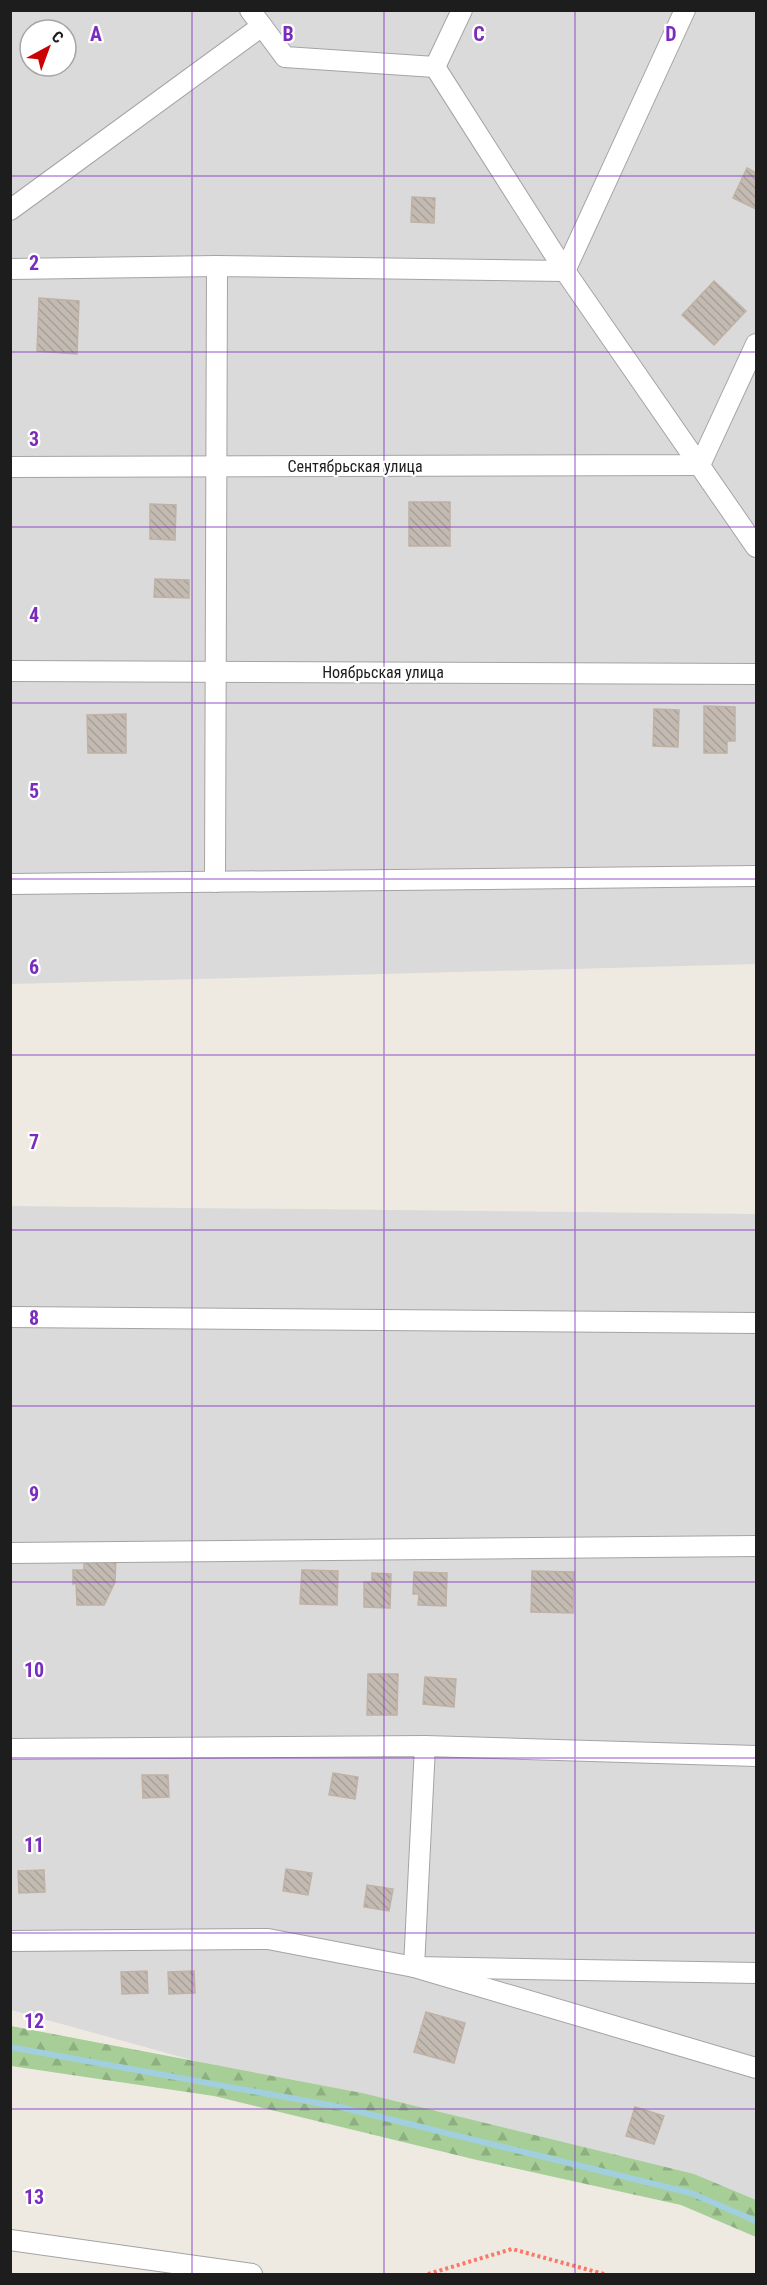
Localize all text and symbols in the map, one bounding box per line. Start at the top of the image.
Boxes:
north arrow [18,18,78,78]
text: A [90,22,102,46]
text: B [282,22,294,46]
text: C [473,22,485,46]
text: D [665,22,677,46]
text: С [48,27,67,47]
text: 2 [29,251,39,275]
text: 3 [29,427,39,451]
street label: Сентябрьская улица [287,457,423,476]
text: 4 [29,603,39,627]
street label: Ноябрьская улица [322,663,444,682]
text: 5 [29,779,39,803]
text: 6 [29,955,39,979]
text: 7 [29,1130,39,1154]
text: 8 [29,1306,39,1330]
text: 9 [29,1482,39,1506]
text: 10 [24,1658,44,1682]
text: 11 [24,1833,44,1857]
text: 12 [24,2009,44,2033]
text: 13 [24,2185,44,2209]

